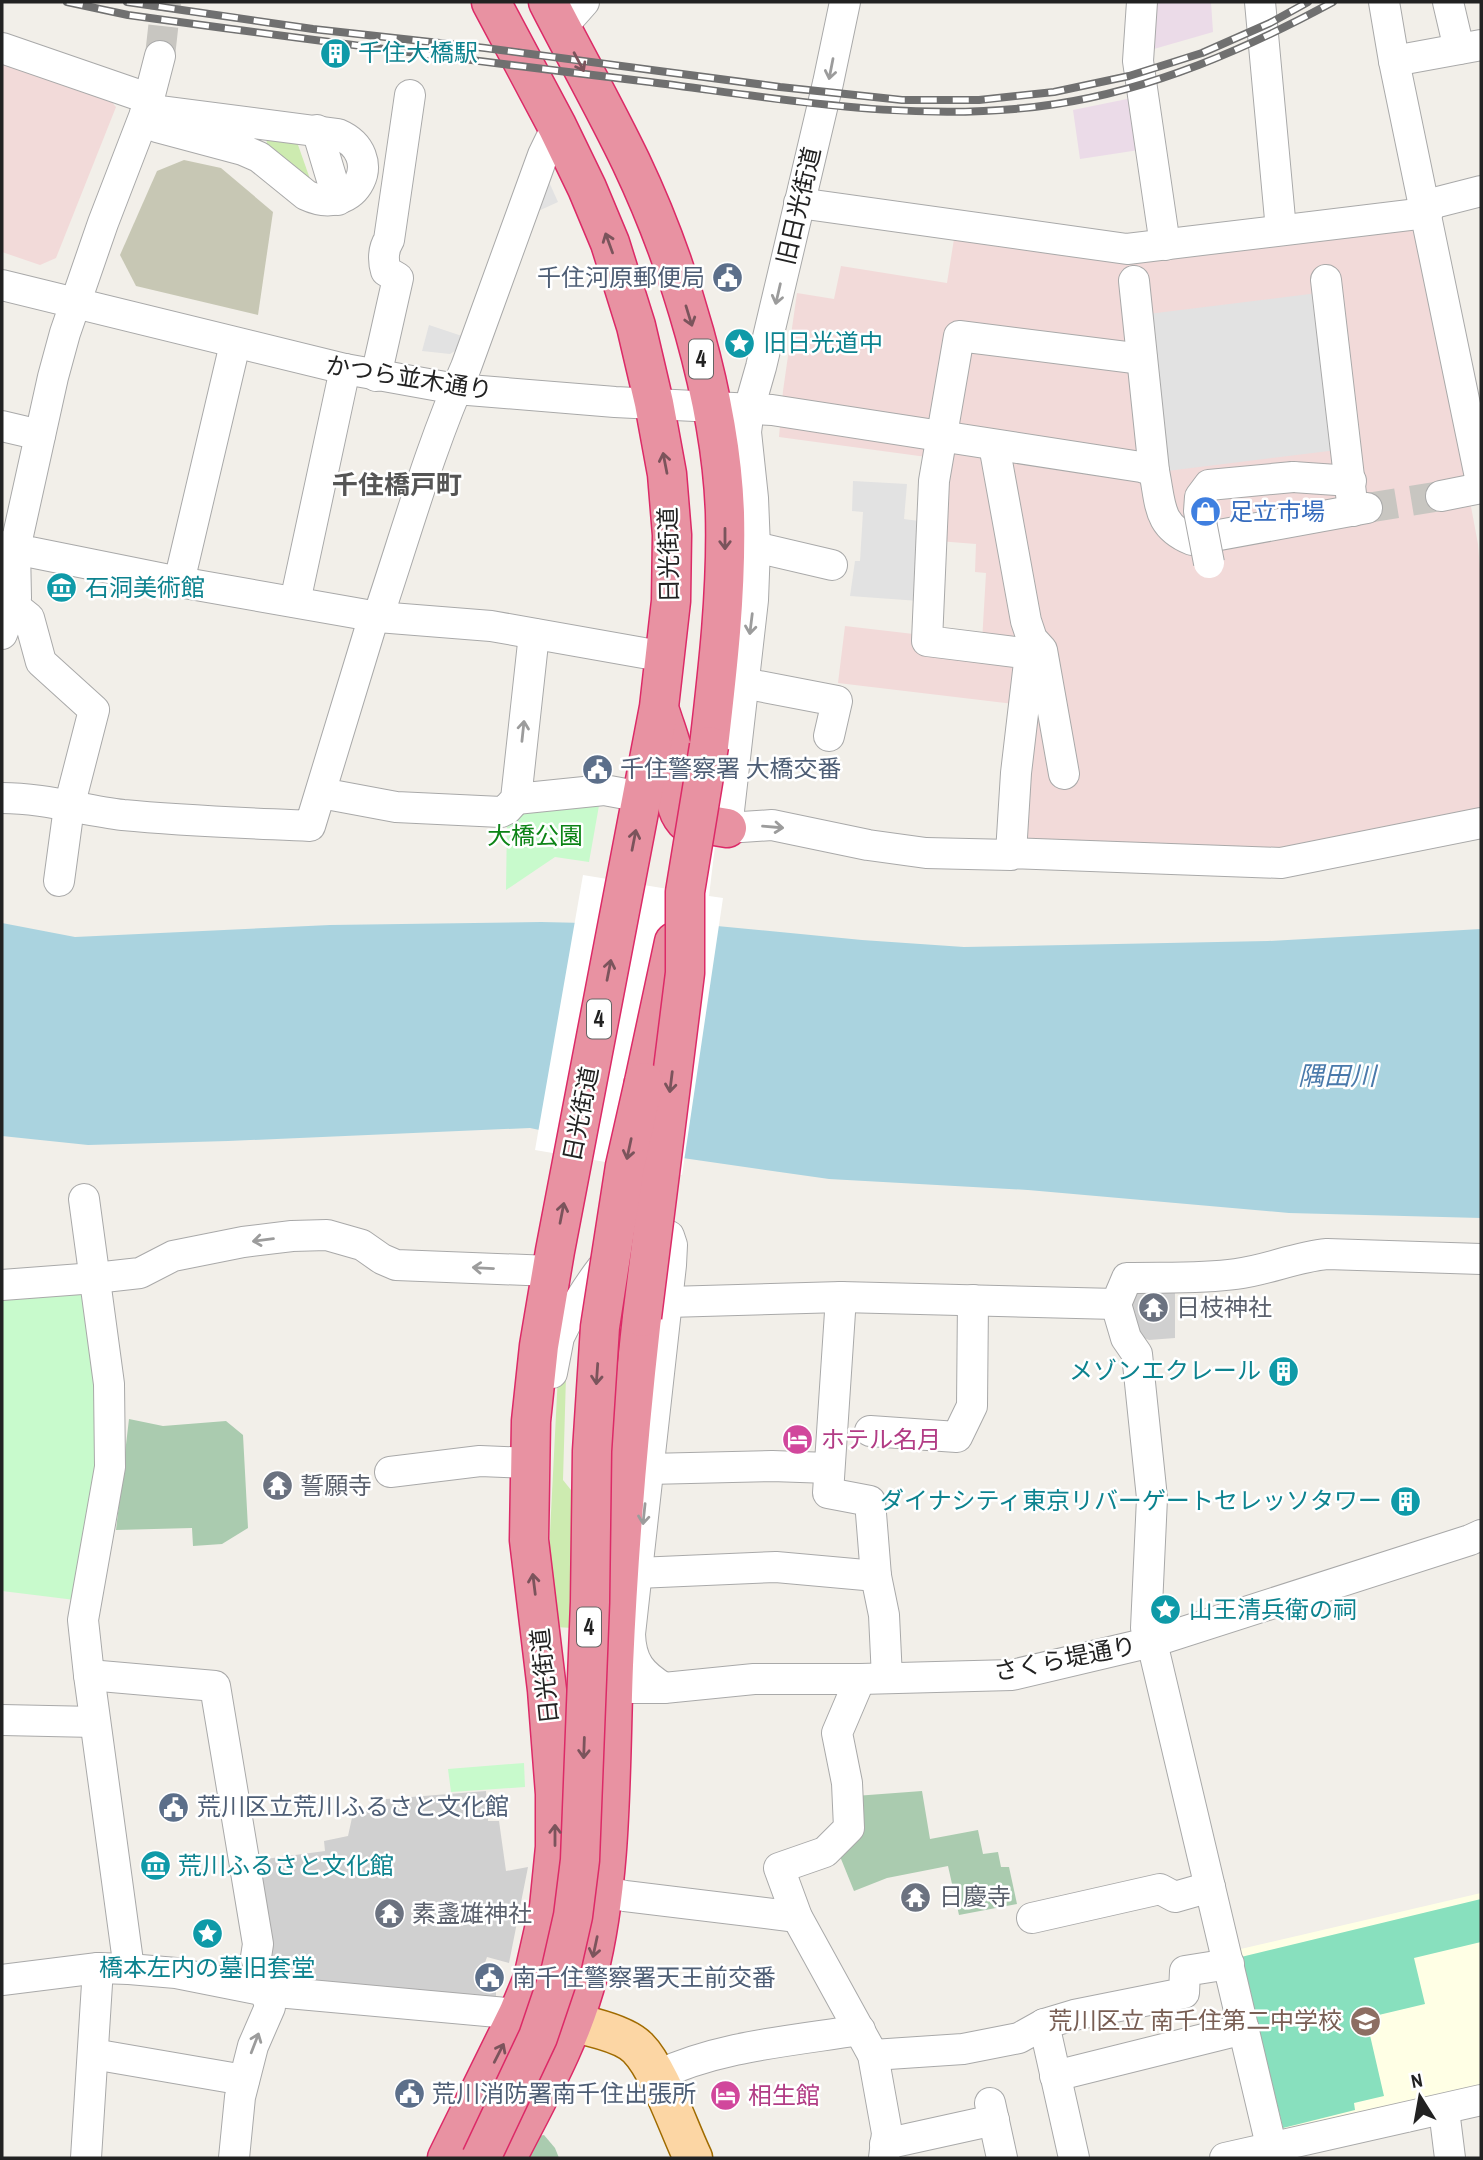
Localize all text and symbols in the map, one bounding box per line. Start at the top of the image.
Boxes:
building icon: 千住大橋駅 [318,36,352,70]
place label: 千住大橋駅 [358,36,478,68]
one-way arrow [573,52,587,72]
one-way arrow [824,57,838,80]
street label: 旧日光街道 [769,144,827,268]
one-way arrow [602,232,615,254]
place label: 千住河原郵便局 [537,261,705,293]
public building icon: 千住河原郵便局 [711,261,745,295]
one-way arrow [771,282,785,305]
one-way arrow [683,304,696,326]
place icon: 旧日光道中 [723,326,757,360]
place label: 旧日光道中 [763,326,883,358]
road number: 4 [689,340,713,378]
street label: かつら並木通り [324,348,495,406]
one-way arrow [657,452,671,474]
district label: 千住橋戸町 [332,467,462,502]
shop icon: 足立市場 [1189,495,1223,529]
place label: 足立市場 [1229,495,1325,527]
street label: 日光街道 [651,507,685,603]
one-way arrow [718,528,732,551]
museum icon: 石洞美術館 [45,571,79,605]
place label: 石洞美術館 [85,571,205,603]
one-way arrow [744,612,757,635]
one-way arrow [517,720,530,743]
public building icon: 千住警察署 大橋交番 [580,752,614,786]
place label: 千住警察署 大橋交番 [620,752,841,784]
park label: 大橋公園 [487,819,583,851]
one-way arrow [761,821,784,834]
one-way arrow [627,829,641,852]
one-way arrow [603,959,616,982]
road number: 4 [587,1000,611,1038]
water label: 隅田川 [1298,1058,1379,1093]
street label: 日光街道 [555,1064,605,1164]
one-way arrow [665,1070,678,1093]
one-way arrow [622,1137,635,1160]
one-way arrow [556,1202,569,1225]
one-way arrow [252,1233,275,1246]
one-way arrow [472,1262,495,1275]
temple icon: 日枝神社 [1136,1291,1170,1325]
place label: 日枝神社 [1176,1291,1272,1323]
place label: メゾンエクレール [1069,1354,1261,1386]
building icon: メゾンエクレール [1267,1354,1301,1388]
one-way arrow [590,1362,603,1385]
hotel icon: ホテル名月 [781,1423,815,1457]
place label: ホテル名月 [821,1423,941,1455]
temple icon: 誓願寺 [260,1469,294,1503]
place label: 誓願寺 [300,1469,372,1501]
place label: ダイナシティ東京リバーゲートセレッソタワー [880,1484,1382,1516]
building icon: ダイナシティ東京リバーゲートセレッソタワー [1388,1484,1422,1518]
one-way arrow [637,1502,650,1525]
one-way arrow [527,1574,540,1596]
place icon: 山王清兵衛の祠 [1149,1593,1183,1627]
place label: 山王清兵衛の祠 [1189,1593,1357,1625]
road number: 4 [577,1608,601,1646]
street label: 日光街道 [523,1627,565,1726]
street label: さくら堤通り [991,1629,1139,1687]
one-way arrow [577,1736,590,1759]
public building icon: 荒川区立荒川ふるさと文化館 [157,1790,191,1824]
place label: 荒川区立荒川ふるさと文化館 [197,1790,509,1822]
one-way arrow [548,1824,562,1847]
museum icon: 荒川ふるさと文化館 [138,1849,172,1883]
place label: 荒川ふるさと文化館 [178,1849,394,1881]
temple icon: 日慶寺 [899,1880,933,1914]
place label: 日慶寺 [939,1880,1011,1912]
temple icon: 素盞雄神社 [372,1897,406,1931]
place label: 素盞雄神社 [412,1897,532,1929]
place icon: 橋本左内の墓旧套堂 [190,1917,224,1951]
one-way arrow [587,1935,601,1958]
place label: 橋本左内の墓旧套堂 [99,1951,315,1983]
public building icon: 南千住警察署天王前交番 [472,1961,506,1995]
place label: 南千住警察署天王前交番 [512,1961,776,1993]
place label: 荒川区立 南千住第二中学校 [1049,2004,1342,2036]
school or university icon: 荒川区立 南千住第二中学校 [1348,2004,1382,2038]
one-way arrow [250,2033,262,2055]
one-way arrow [492,2043,506,2064]
north arrow [1385,2062,1455,2132]
text: N [1409,2066,1425,2094]
public building icon: 荒川消防署南千住出張所 [392,2077,426,2111]
place label: 荒川消防署南千住出張所 [432,2077,696,2109]
hotel icon: 相生館 [708,2079,742,2113]
place label: 相生館 [748,2079,820,2111]

